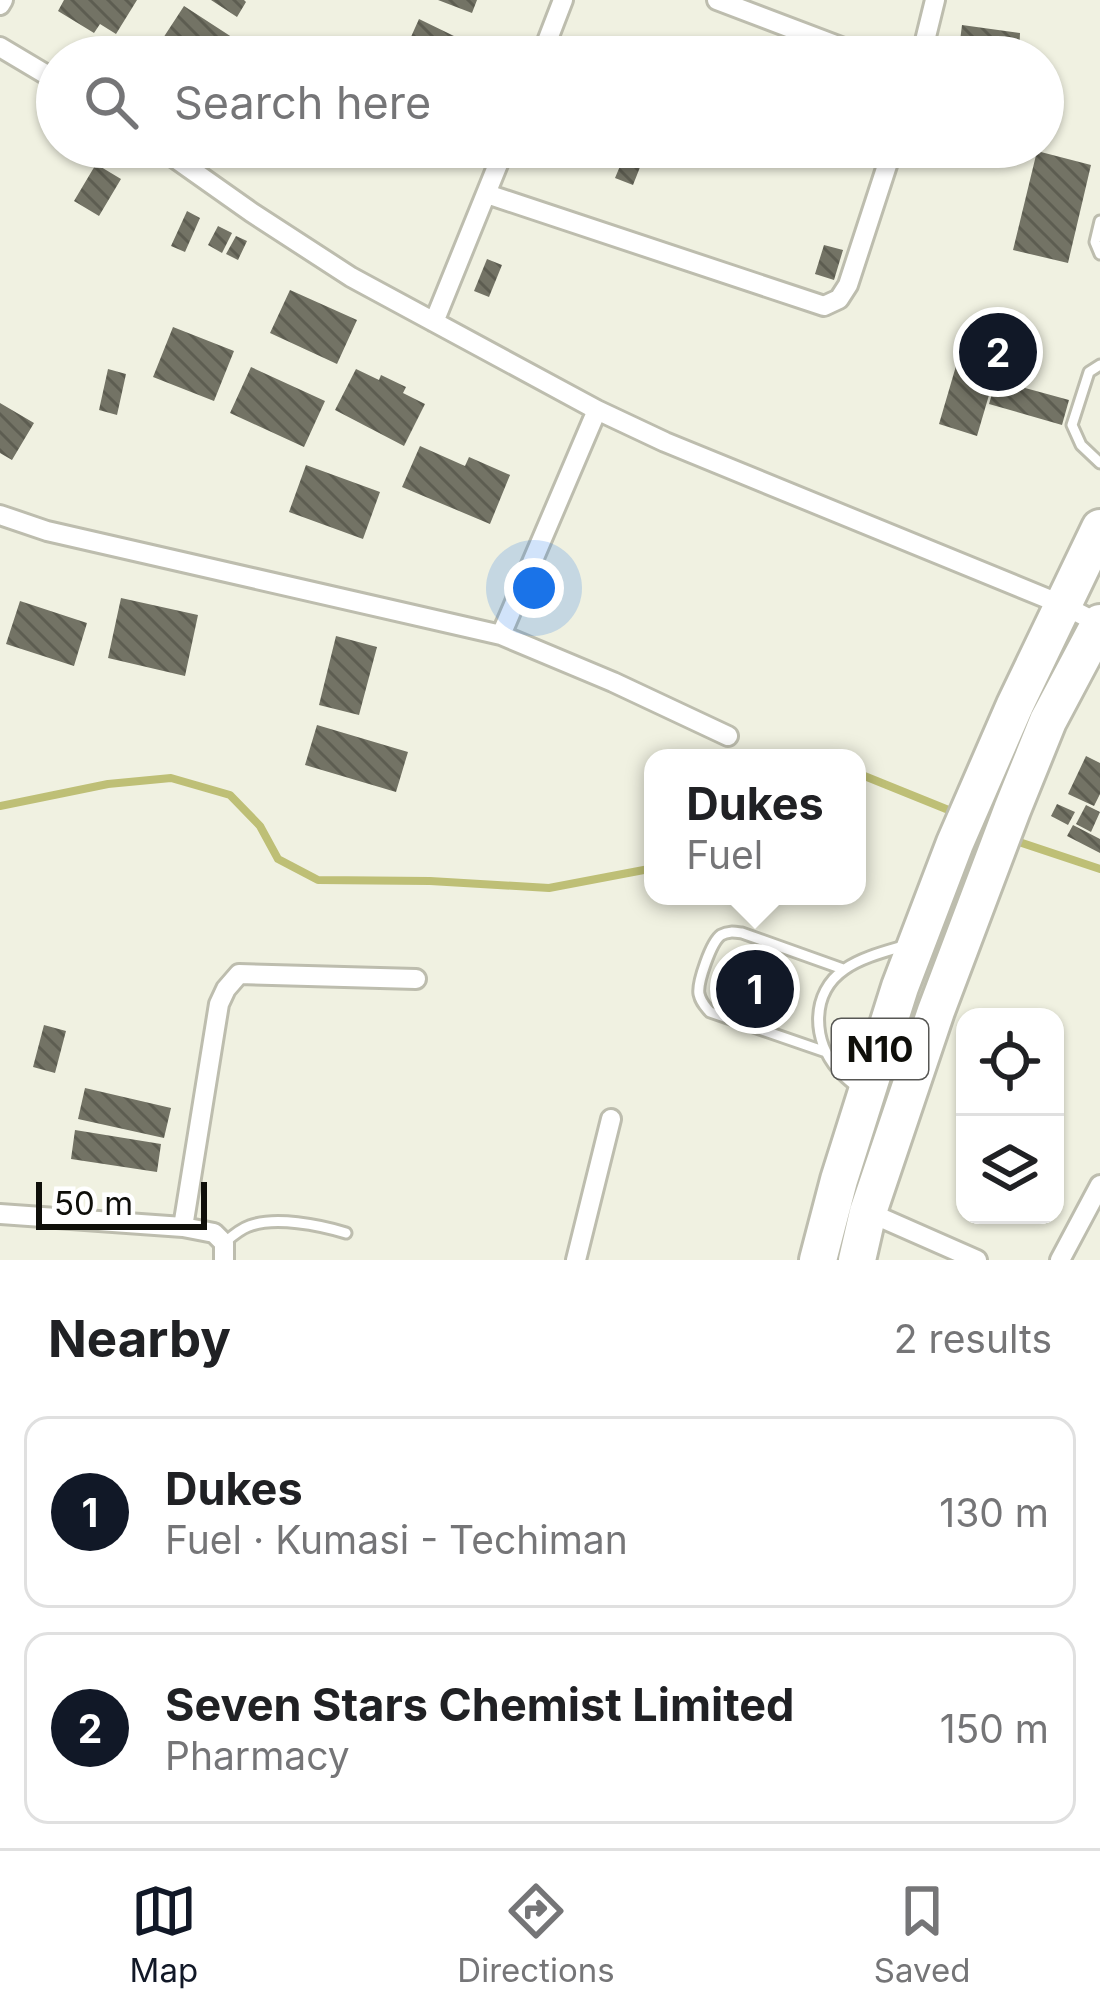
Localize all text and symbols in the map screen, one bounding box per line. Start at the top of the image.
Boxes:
search box [36,36,1064,168]
icon: search [78,69,144,135]
text: Search here [174,75,431,130]
pin: 2 [959,307,1037,397]
your location [504,558,564,618]
popup [644,749,866,905]
text: Dukes [686,776,824,831]
text: Fuel [686,831,763,878]
pin: 1 [716,944,794,1034]
map controls [956,1008,1064,1224]
button: locate [956,1008,1064,1116]
road number: N10 [832,1019,928,1079]
button: layers [956,1116,1064,1224]
scale bar [36,1176,207,1229]
text: 50 m [54,1183,133,1223]
text: Nearby [48,1308,231,1369]
text: 2 results [894,1315,1052,1362]
text: Dukes [165,1461,303,1516]
text: 1 [82,1489,98,1536]
text: 130 m [939,1489,1049,1536]
text: Fuel · Kumasi - Techiman [165,1516,628,1563]
text: Seven Stars Chemist Limited [165,1677,794,1732]
text: 2 [78,1705,102,1752]
text: 150 m [940,1705,1049,1752]
text: Pharmacy [165,1732,350,1779]
tab: Map [130,1878,198,1990]
tab: Directions [457,1878,615,1990]
tab: Saved [874,1878,970,1990]

